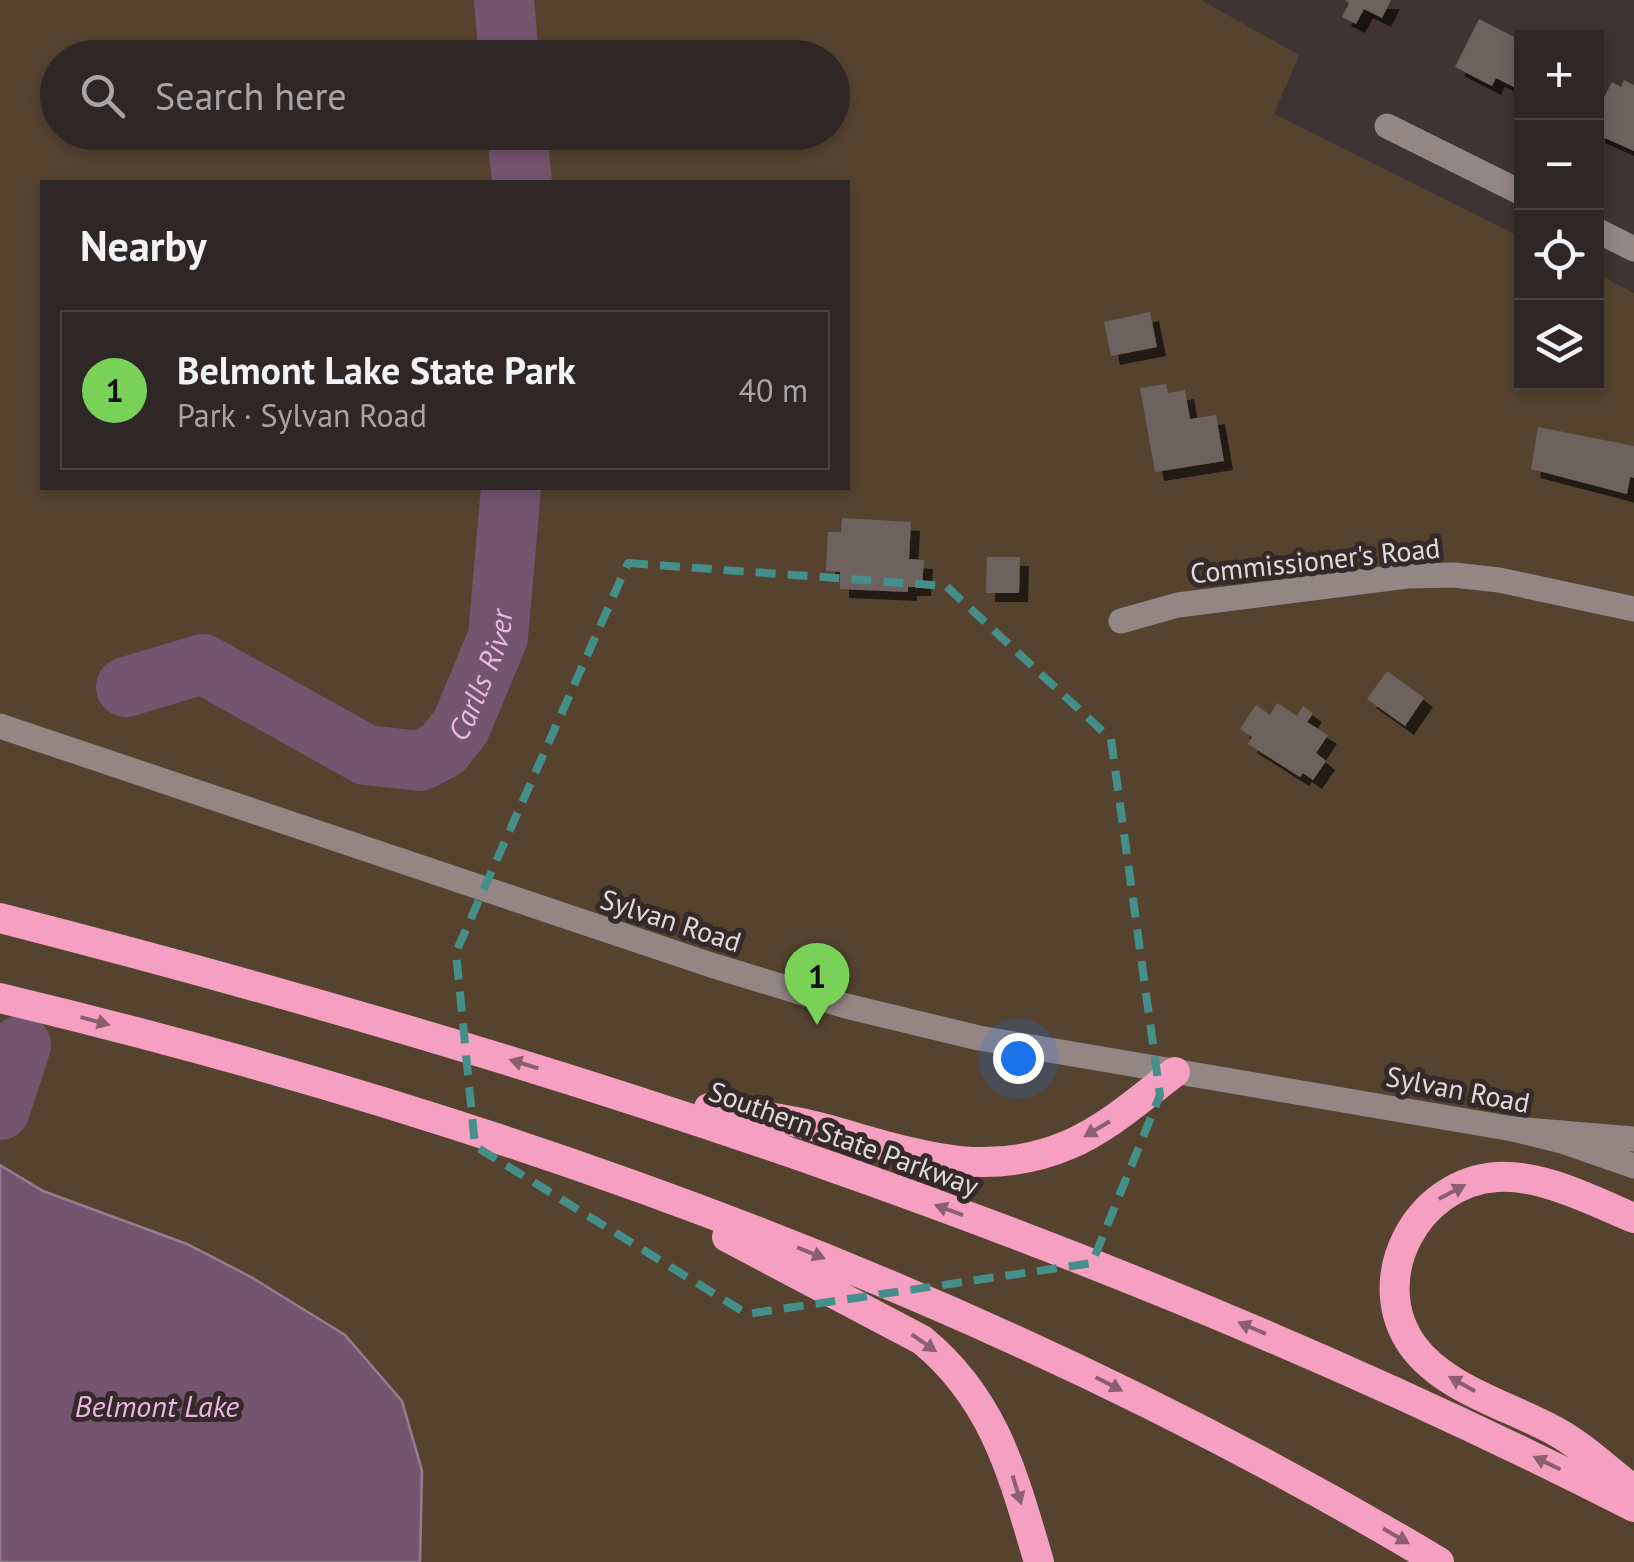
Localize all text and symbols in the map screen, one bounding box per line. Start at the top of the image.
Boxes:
map controls [1514,30,1604,390]
button: + [1514,30,1604,120]
search box [40,40,850,150]
icon: search [75,68,130,123]
text: Search here [155,71,347,120]
button: − [1514,120,1604,210]
button: locate [1514,210,1604,300]
text: Nearby [80,218,207,273]
button: layers [1514,300,1604,390]
text: Belmont Lake State Park [177,345,576,394]
text: 1 [105,369,124,411]
text: 40 m [739,369,808,411]
text: Park · Sylvan Road [177,394,427,436]
street label: Commissioner's Road [1188,528,1442,592]
water label: Carlls River [438,606,520,748]
street label: Sylvan Road [596,880,746,960]
pin: 1 [784,942,850,1025]
one-way arrow [80,1014,111,1030]
your location [993,1033,1044,1084]
one-way arrow [508,1056,539,1071]
street label: Sylvan Road [1383,1057,1533,1121]
street label: Southern State Parkway [704,1072,984,1204]
one-way arrow [1083,1120,1111,1137]
one-way arrow [1438,1184,1466,1202]
one-way arrow [933,1202,963,1217]
one-way arrow [797,1245,827,1261]
one-way arrow [1237,1320,1266,1336]
one-way arrow [910,1333,937,1352]
one-way arrow [1094,1375,1123,1392]
one-way arrow [1448,1376,1477,1393]
water label: Belmont Lake [75,1386,239,1425]
one-way arrow [1532,1455,1561,1472]
one-way arrow [1010,1475,1025,1505]
one-way arrow [1381,1528,1410,1545]

